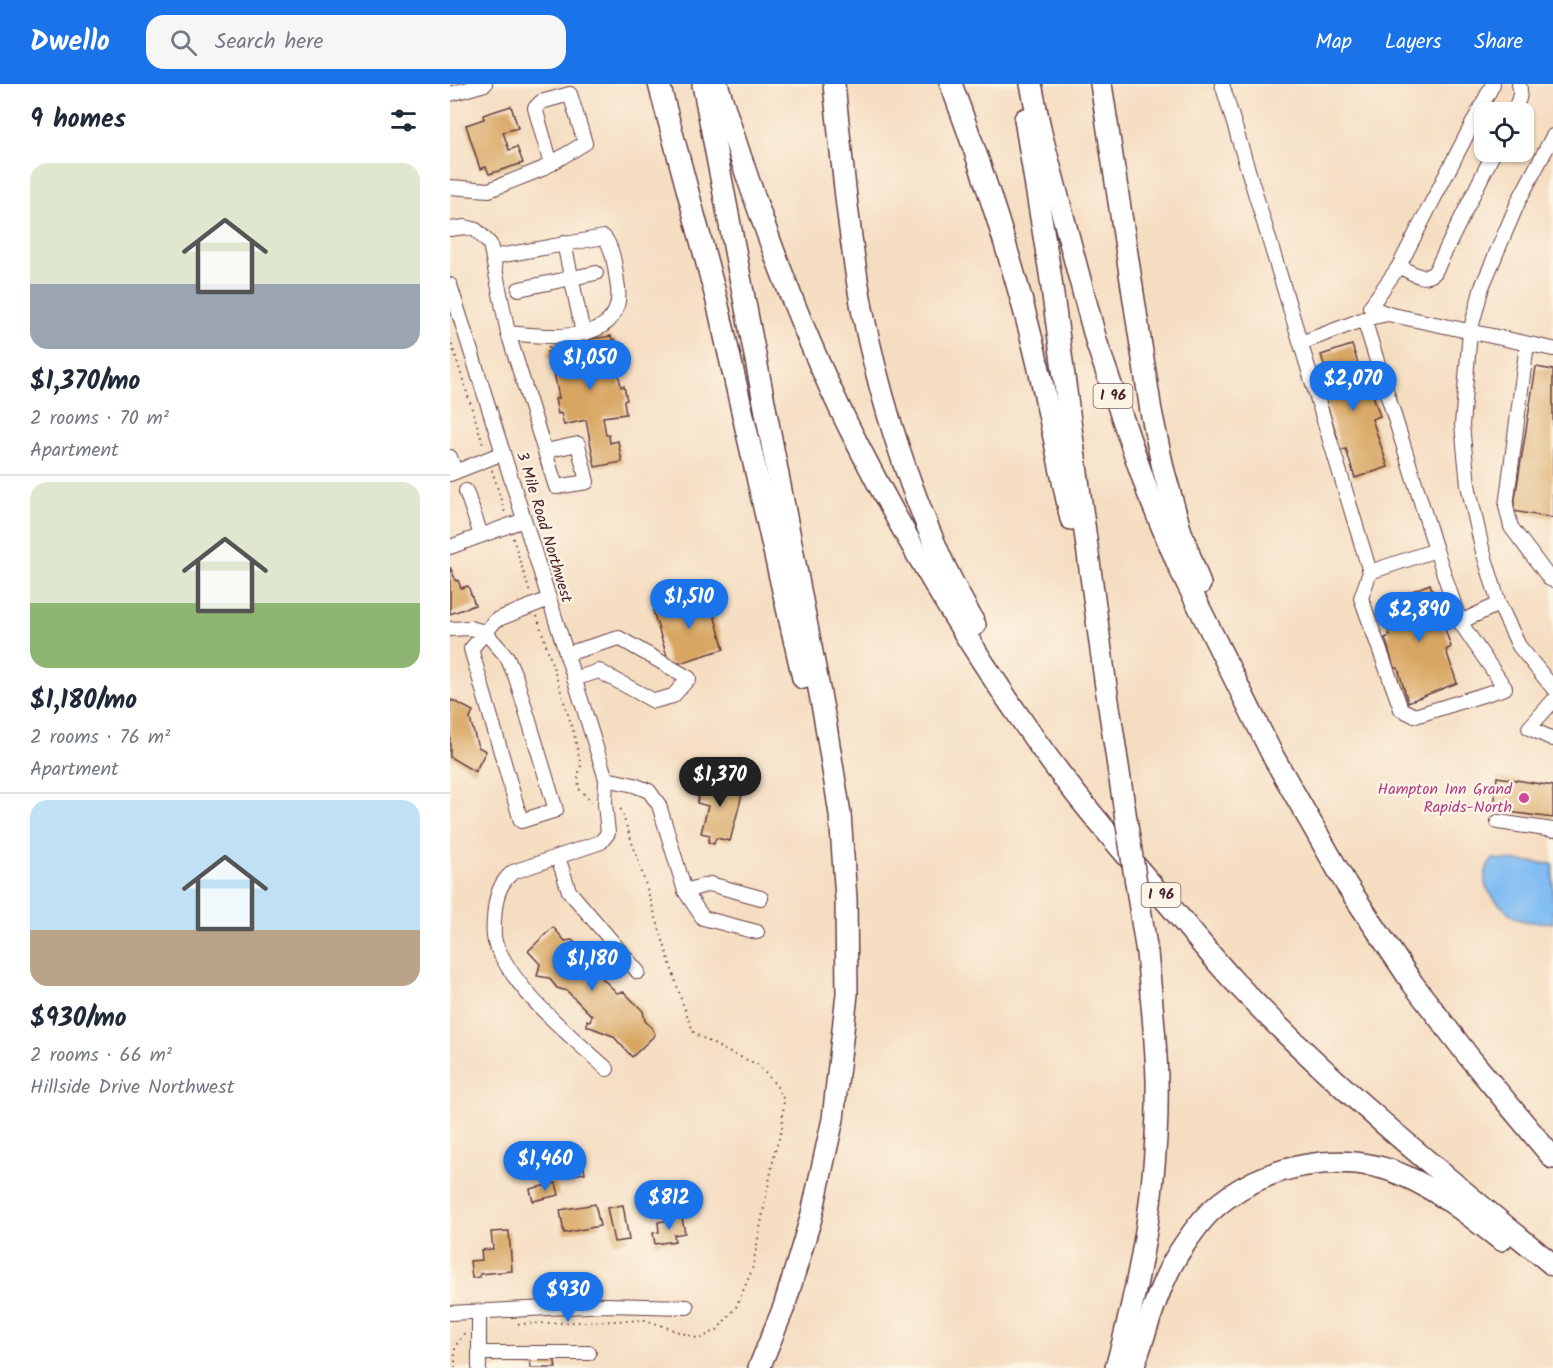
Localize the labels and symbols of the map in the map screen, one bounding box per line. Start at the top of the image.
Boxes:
pin: $1,050 [541,340,639,391]
pin: $2,070 [1304,361,1402,412]
road number: I 96 [1094,384,1132,408]
street label: 3 Mile Road Northwest [509,448,579,607]
pin: $1,510 [640,579,738,630]
pin: $2,890 [1370,592,1468,643]
pin: $1,370 [671,757,769,808]
place label: Hampton Inn Grand Rapids-North [1377,777,1513,820]
marker: Hampton Inn Grand Rapids-North [1517,791,1531,805]
road number: I 96 [1142,883,1180,907]
pin: $1,180 [543,941,641,992]
pin: $1,460 [496,1141,594,1192]
pin: $812 [633,1180,705,1231]
pin: $930 [532,1272,604,1323]

